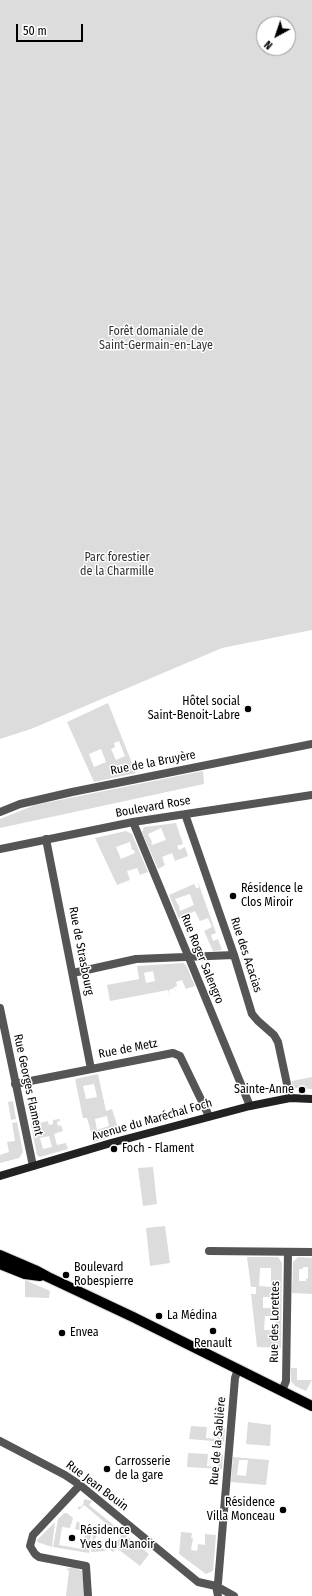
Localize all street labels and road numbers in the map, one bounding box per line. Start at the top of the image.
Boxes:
street label: Rue de la Bruyère [109,748,197,778]
street label: Boulevard Rose [114,793,192,821]
street label: Rue de Strasbourg [65,905,97,997]
street label: Rue Roger Salengro [177,912,227,1006]
street label: Rue des Acacias [227,916,265,994]
street label: Rue Georges Flament [10,1033,46,1137]
street label: Rue de Metz [97,1036,159,1062]
street label: Avenue du Maréchal Foch [90,1096,214,1144]
street label: Rue des Lorettes [267,1281,283,1363]
street label: Rue de la Sablière [207,1396,229,1486]
street label: Rue Jean Bouin [63,1458,131,1514]

